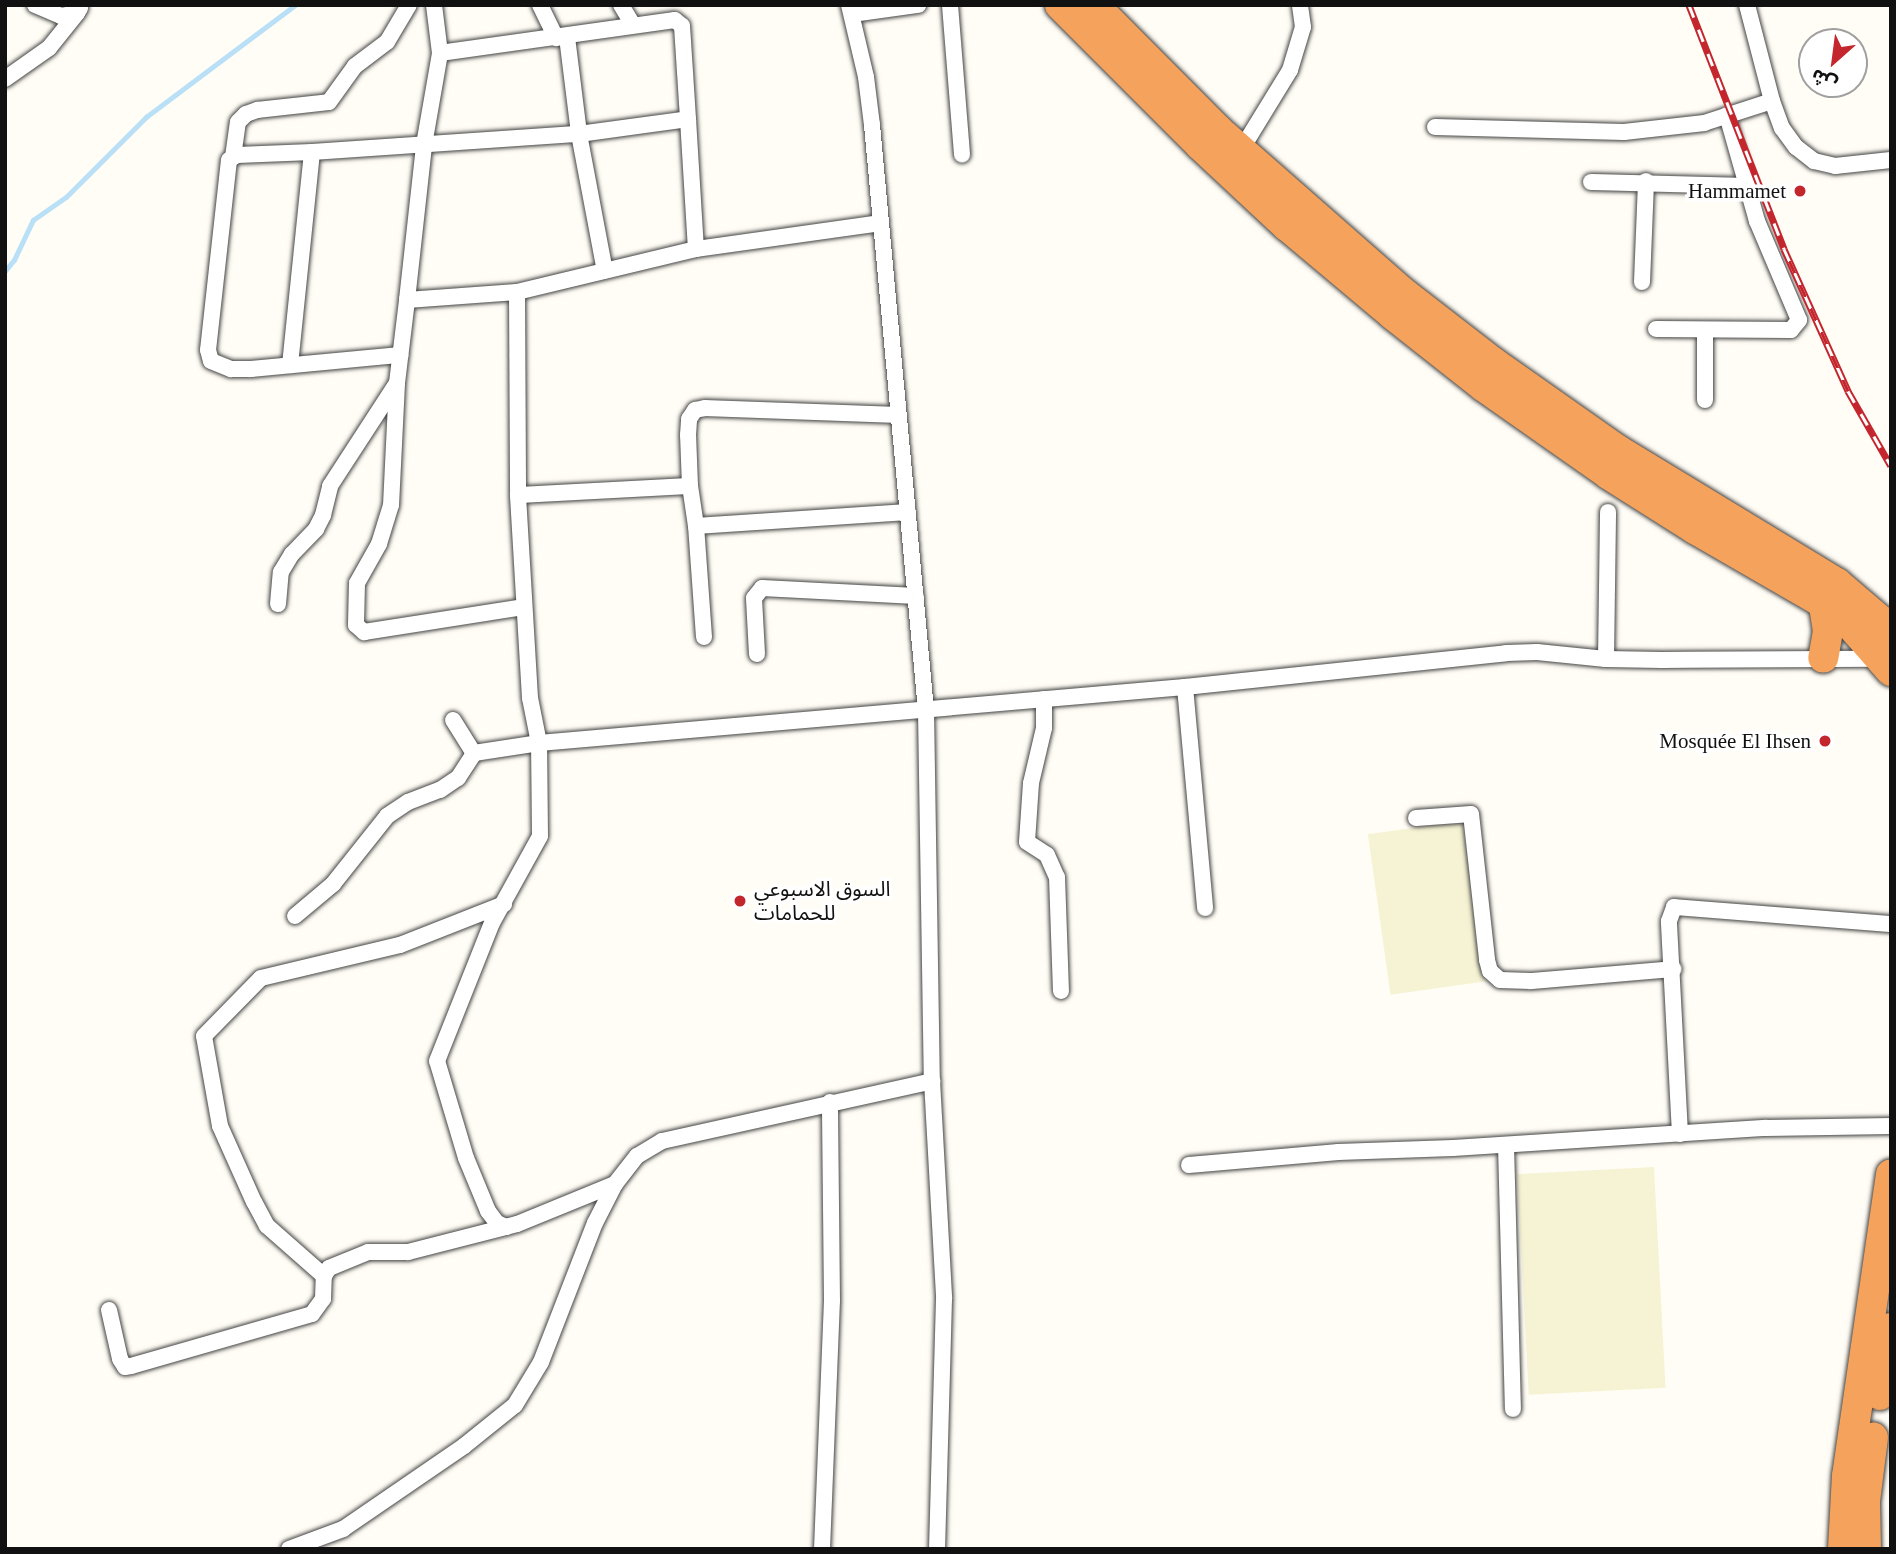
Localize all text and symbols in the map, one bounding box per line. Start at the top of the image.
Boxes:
north arrow [1798,28,1868,98]
text: ش [1807,65,1840,96]
place label: Hammamet [1688,178,1786,204]
marker: Hammamet [1792,183,1808,199]
place label: Mosquée El Ihsen [1659,728,1811,754]
marker: Mosquée El Ihsen [1817,733,1833,749]
place label: السوق الاسبوعي للحمامات [754,876,891,926]
marker: السوق الاسبوعي للحمامات [732,893,748,909]

